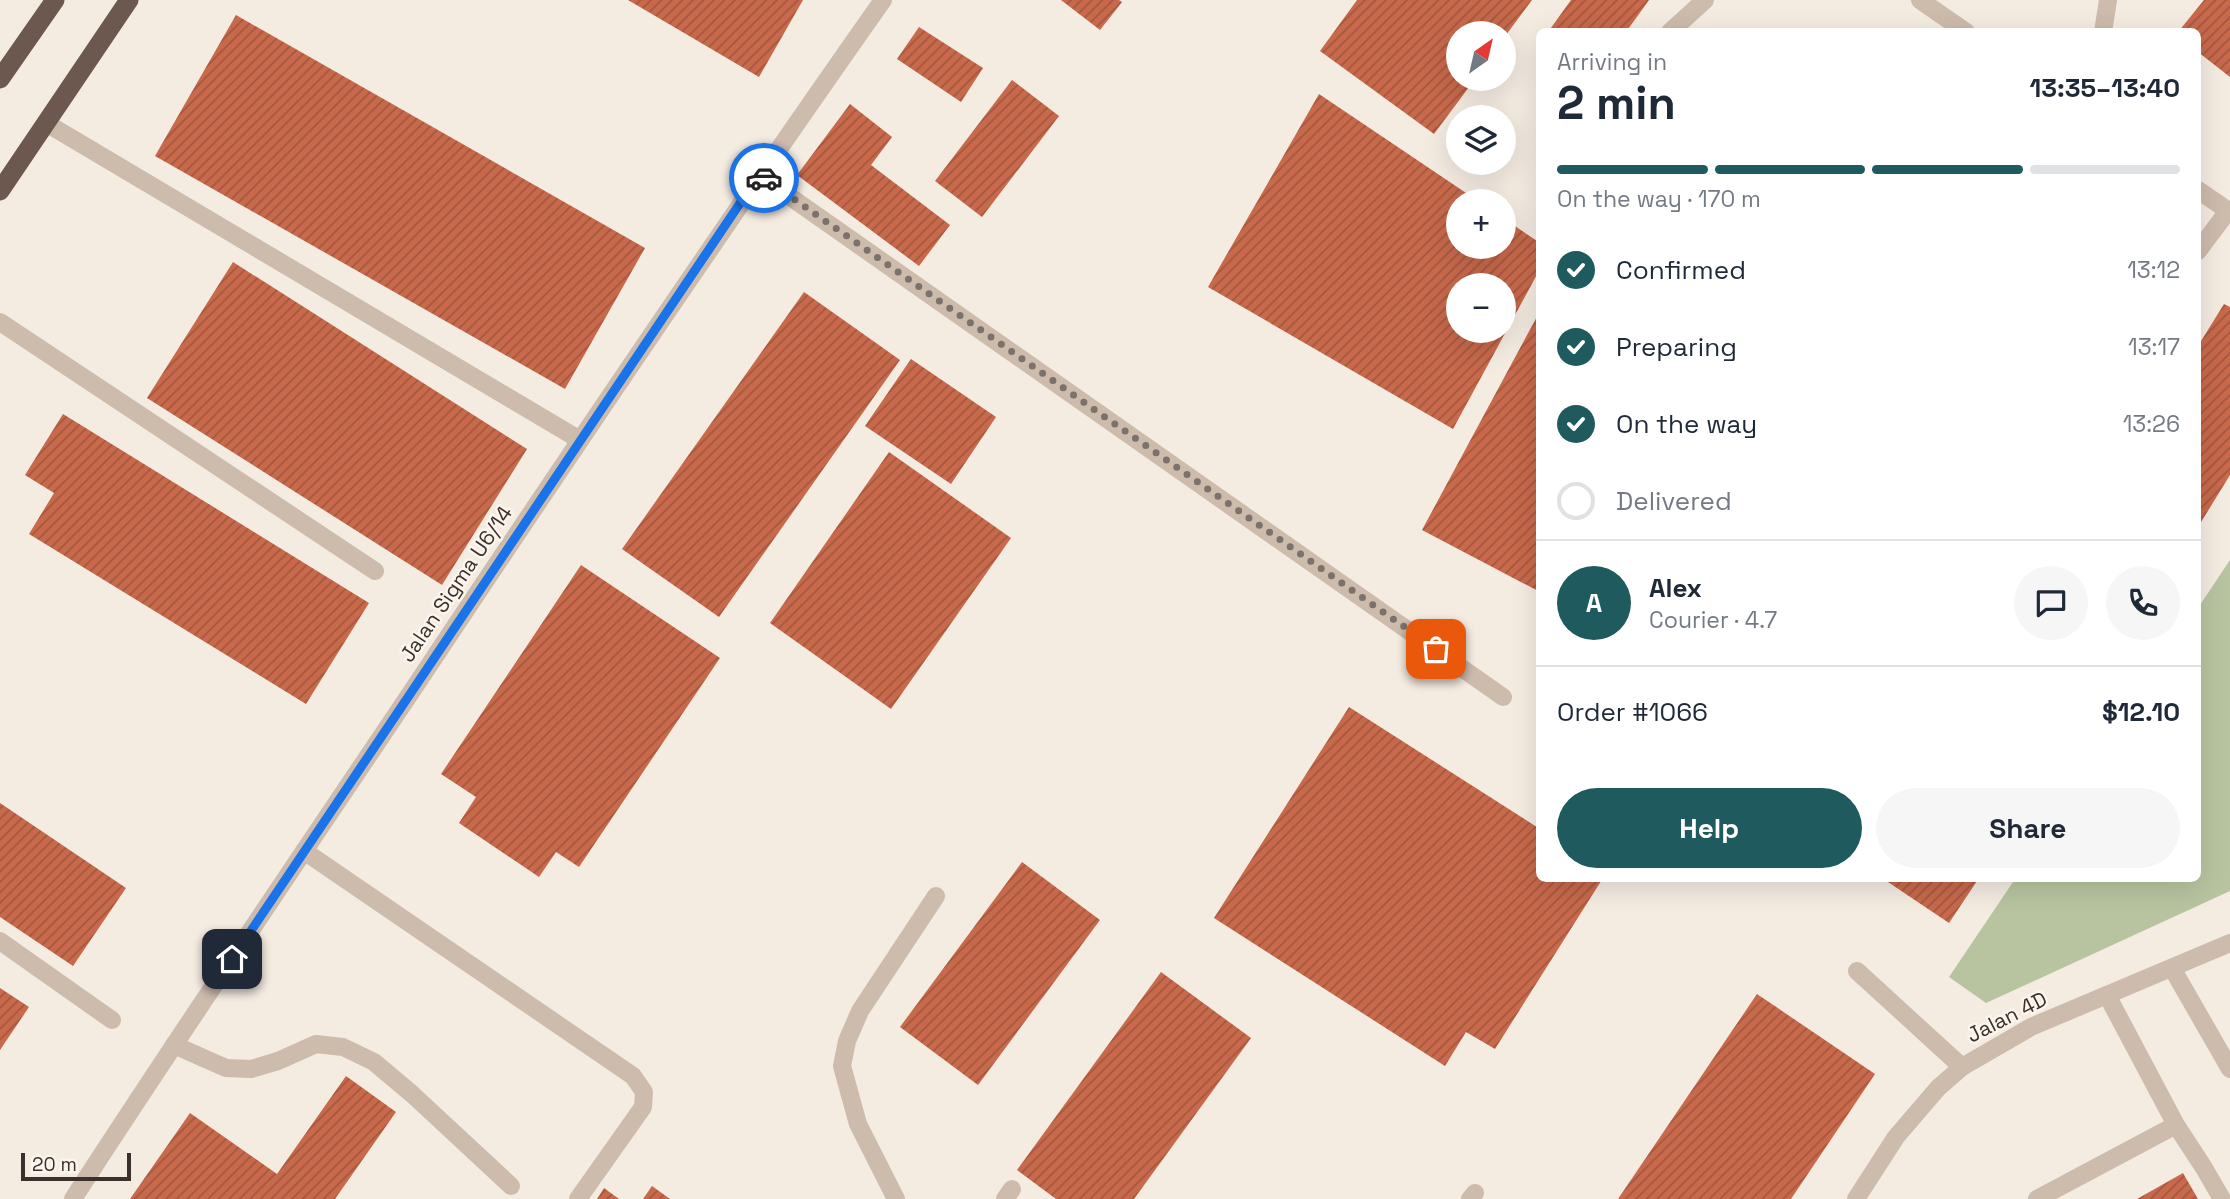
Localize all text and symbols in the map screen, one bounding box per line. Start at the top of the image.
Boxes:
north arrow [1446,21,1516,91]
map controls [1446,21,1516,343]
text: Arriving in [1557,47,1667,77]
text: 13:35–13:40 [2029,71,2180,105]
text: 2 min [1557,74,1676,132]
button: layers [1446,105,1516,175]
courier [729,143,799,213]
icon: car [745,159,783,197]
text: On the way · 170 m [1557,184,1761,214]
button: + [1446,189,1516,259]
icon: check [1557,251,1595,289]
text: Confirmed [1616,253,1746,287]
text: 13:12 [2127,255,2180,285]
button: − [1446,273,1516,343]
icon: check [1557,328,1595,366]
text: Preparing [1616,330,1737,364]
text: 13:17 [2128,332,2180,362]
icon: check [1557,405,1595,443]
text: On the way [1616,407,1757,441]
text: 13:26 [2123,409,2180,439]
text: Delivered [1616,484,1732,518]
street label: Jalan Sigma U6/14 [393,500,518,667]
button: chat [2014,566,2088,640]
button: phone [2106,566,2180,640]
text: Alex [1649,571,1702,605]
text: A [1586,586,1602,620]
text: Courier · 4.7 [1649,605,1777,635]
pin [1406,619,1466,679]
icon: bag [1417,630,1455,668]
text: Order #1066 [1557,695,1708,729]
text: $12.10 [2102,695,2180,729]
button: Help [1557,788,1862,868]
button: Share [1876,788,2180,868]
pin [202,929,262,989]
icon: home [213,940,251,978]
street label: Jalan 4D [1962,985,2051,1048]
scale bar [21,1150,131,1182]
text: 20 m [32,1152,77,1177]

